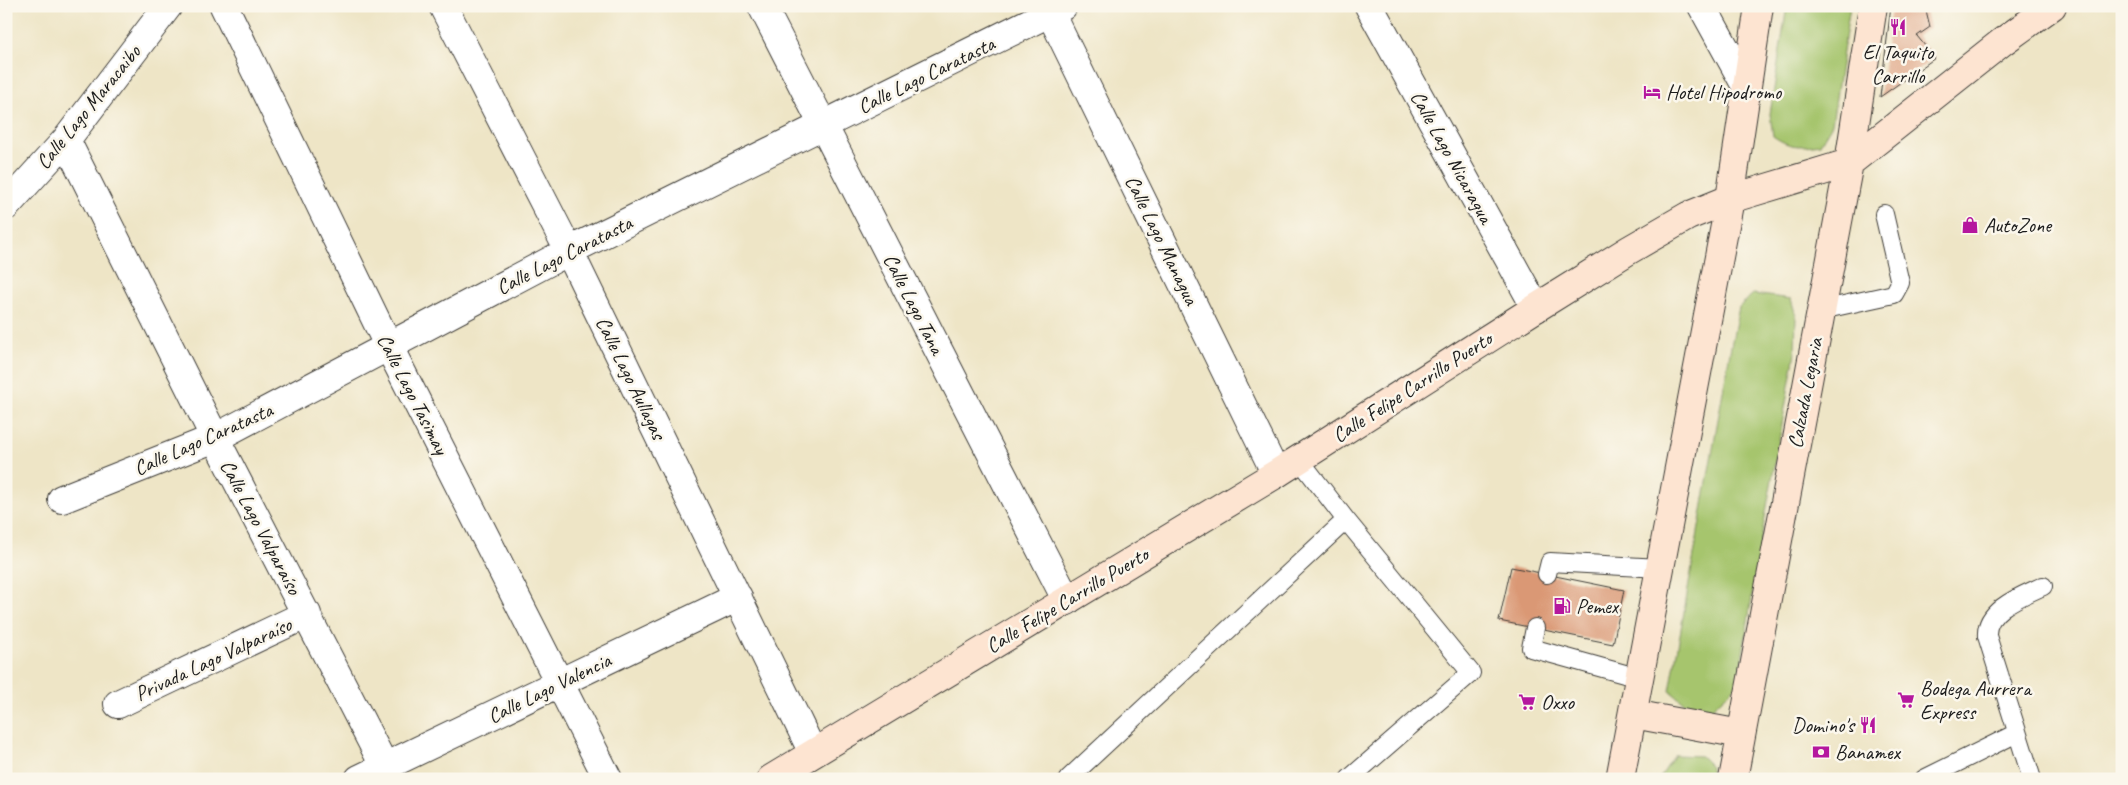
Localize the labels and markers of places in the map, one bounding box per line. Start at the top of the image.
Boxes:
restaurant icon: El Taquito Carrillo [1888,17,1908,37]
place label: El Taquito Carrillo [1863,39,1935,89]
place label: Hotel Hipodromo [1666,79,1783,105]
hotel icon: Hotel Hipodromo [1642,82,1662,102]
place label: AutoZone [1984,212,2053,238]
shop icon: AutoZone [1960,215,1980,235]
place label: Pemex [1576,593,1620,619]
fuel station icon: Pemex [1552,596,1572,616]
place label: Bodega Aurrera Express [1920,675,2033,725]
place label: Oxxo [1541,689,1575,715]
supermarket icon: Bodega Aurrera Express [1896,690,1916,710]
supermarket icon: Oxxo [1517,692,1537,712]
place label: Domino's [1792,712,1856,738]
restaurant icon: Domino's [1858,715,1878,735]
place label: Banamex [1835,739,1902,765]
bank icon: Banamex [1811,742,1831,762]

